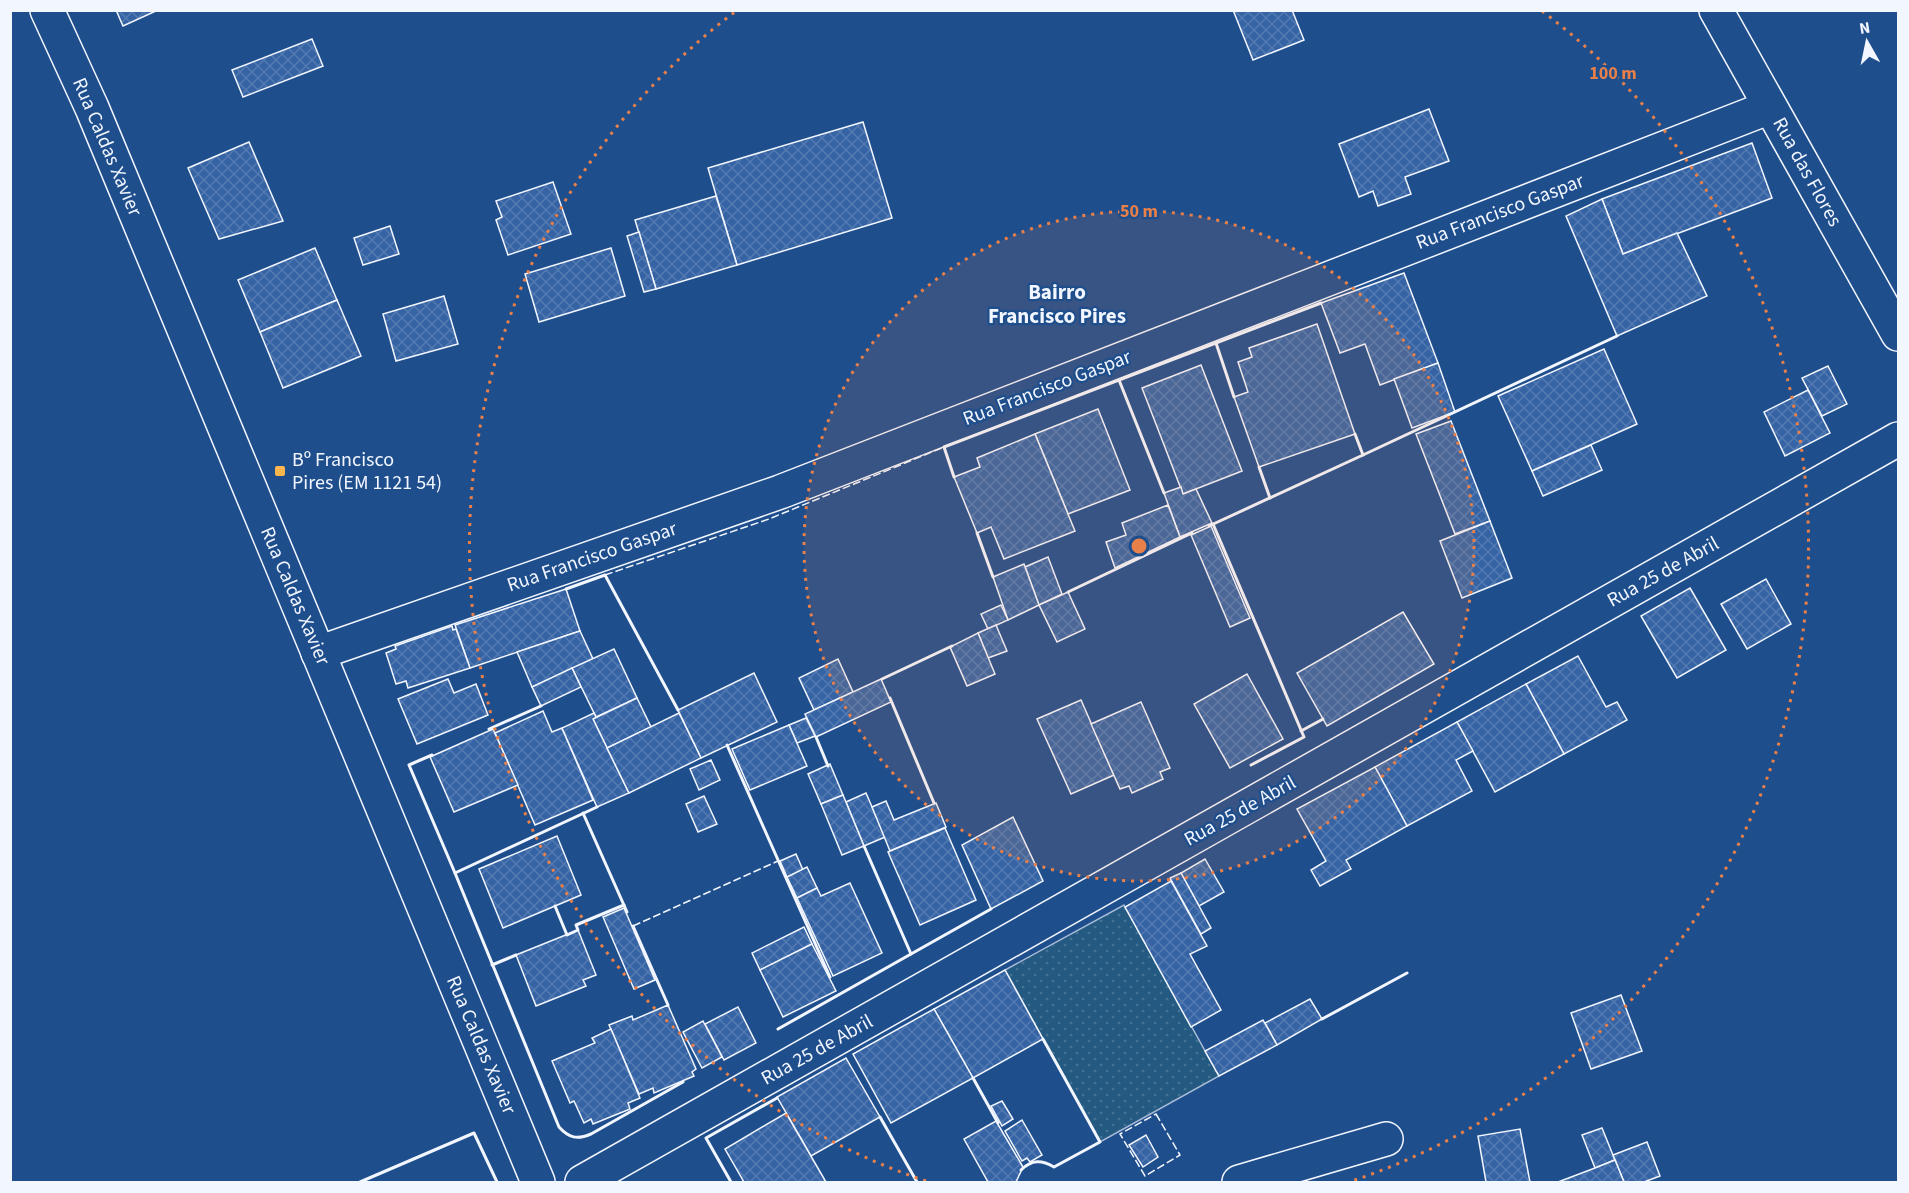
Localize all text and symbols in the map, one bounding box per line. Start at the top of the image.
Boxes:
north arrow [1837,12,1897,72]
text: N [1858,16,1872,40]
text: 100 m [1589,61,1637,86]
street label: Rua Caldas Xavier [65,74,149,221]
street label: Rua das Flores [1765,112,1849,232]
street label: Rua Francisco Gaspar [1412,167,1588,257]
text: 50 m [1120,199,1158,224]
district label: Bairro Francisco Pires [988,277,1126,331]
street label: Rua Francisco Gaspar [959,343,1135,433]
place label: Bº Francisco Pires (EM 1121 54) [292,446,442,497]
marker: Bº Francisco Pires (EM 1121 54) [273,464,287,478]
street label: Rua Francisco Gaspar [503,515,681,599]
street label: Rua Caldas Xavier [253,523,337,670]
street label: Rua 25 de Abril [1602,530,1724,614]
centre of rings [1129,536,1149,556]
street label: Rua 25 de Abril [1179,769,1301,853]
street label: Rua Caldas Xavier [439,972,523,1119]
street label: Rua 25 de Abril [756,1008,878,1092]

